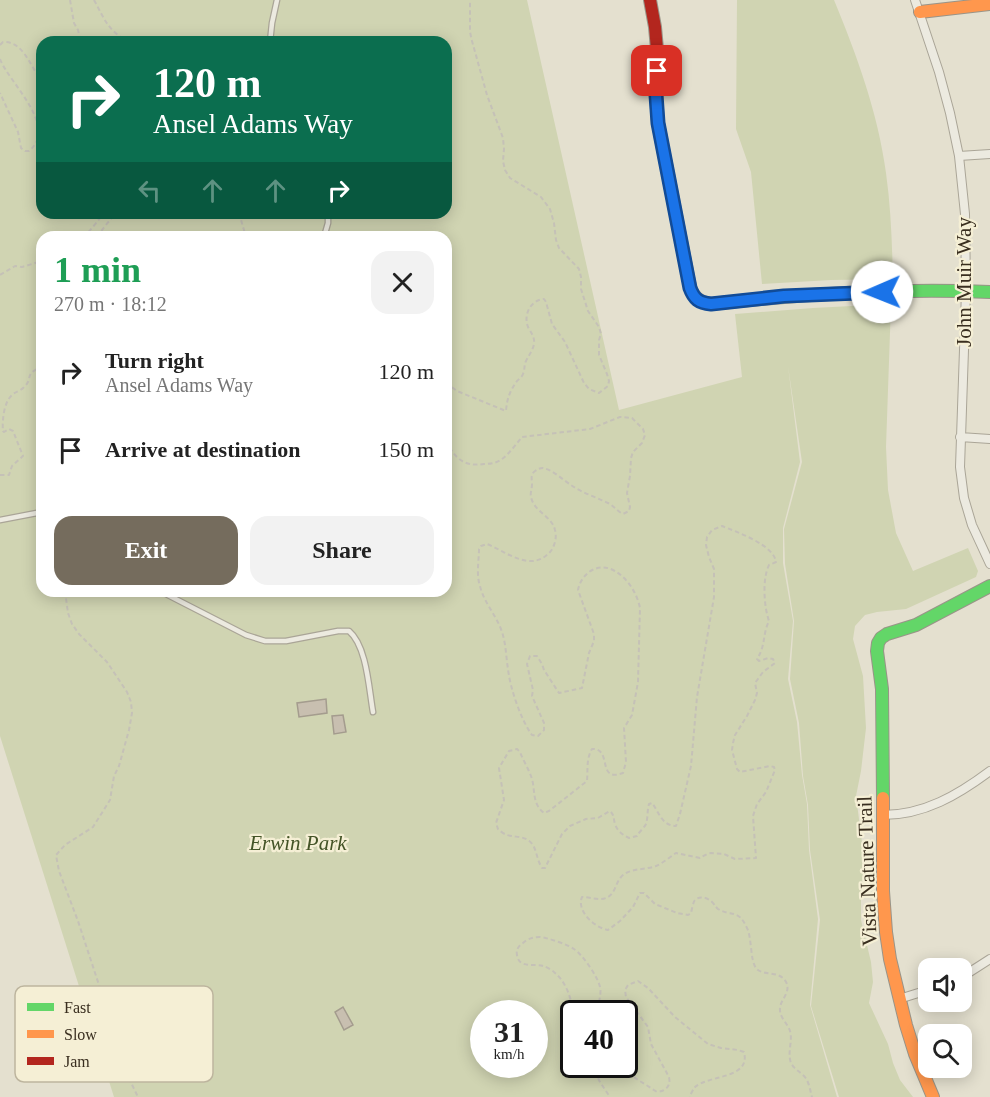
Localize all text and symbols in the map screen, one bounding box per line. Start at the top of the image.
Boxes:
pin [631,45,682,96]
icon: arrive [640,54,673,87]
icon: right [54,60,132,138]
text: 120 m [153,60,262,106]
text: Ansel Adams Way [153,109,353,139]
icon: left [133,174,166,207]
icon: ahead [196,174,229,207]
icon: ahead [259,174,292,207]
icon: right [322,174,355,207]
street label: John Muir Way [952,217,976,347]
text: 1 min [54,250,141,290]
button: close [371,251,434,314]
position arrow [850,260,914,324]
text: 270 m · 18:12 [54,293,167,315]
text: Turn right [105,348,204,373]
icon: right [54,356,87,389]
text: 120 m [378,359,434,384]
text: Ansel Adams Way [105,374,253,396]
icon: arrive [54,434,87,467]
text: Arrive at destination [105,437,301,462]
text: 150 m [378,437,434,462]
button: Exit [54,516,238,585]
button: Share [250,516,434,585]
street label: Vista Nature Trail [852,795,882,947]
park label: Erwin Park [248,831,347,855]
map controls [918,958,972,1078]
button: sound [918,958,972,1012]
legend [15,986,213,1082]
text: Fast [64,999,91,1016]
speed limit sign: 40 [560,1000,638,1078]
text: 31 [494,1015,524,1048]
button: search [918,1024,972,1078]
text: Slow [64,1026,97,1043]
text: km/h [494,1046,524,1062]
text: Jam [64,1053,90,1070]

